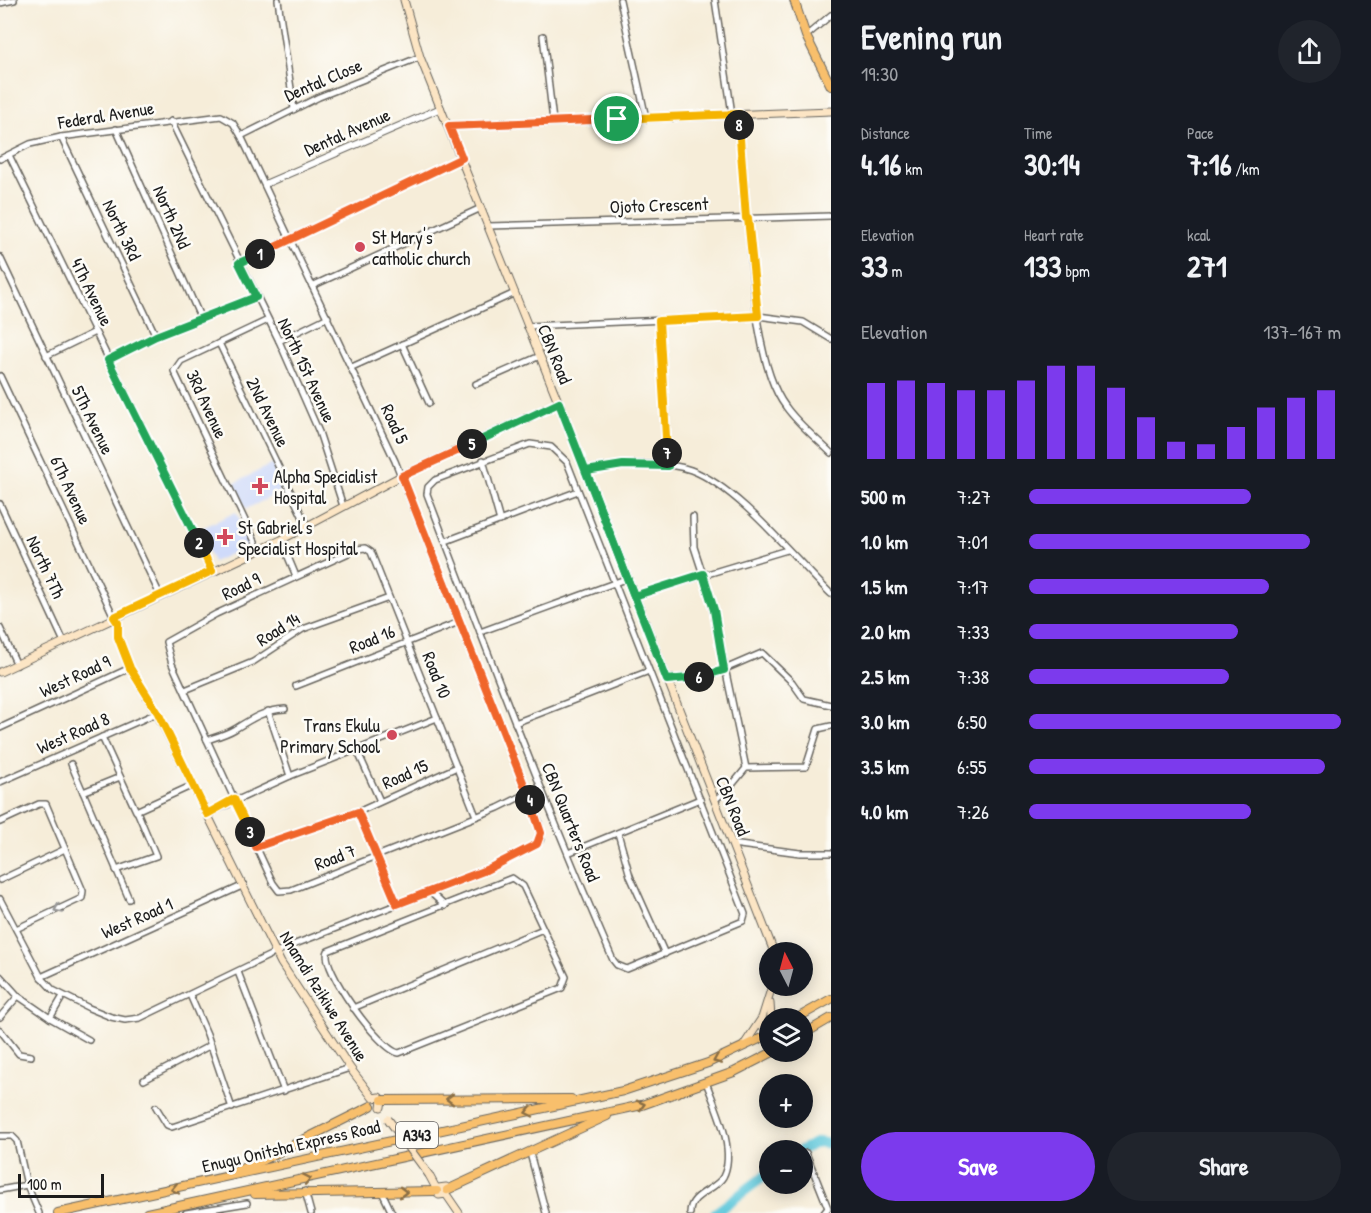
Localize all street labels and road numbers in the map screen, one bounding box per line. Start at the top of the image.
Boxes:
street label: Dental Close [280,52,366,108]
street label: Federal Avenue [55,95,156,135]
street label: Dental Avenue [300,102,394,162]
street label: North 2Nd [147,181,197,253]
street label: Ojoto Crescent [609,191,709,219]
street label: North 3Rd [97,195,147,265]
street label: 4Th Avenue [65,254,119,330]
street label: North 1St Avenue [272,314,342,426]
street label: CBN Road [532,320,578,388]
street label: 3Rd Avenue [180,366,234,442]
street label: 2Nd Avenue [240,373,296,451]
street label: 5Th Avenue [66,382,120,458]
street label: Road 5 [375,400,415,448]
street label: 6Th Avenue [44,452,98,528]
street label: North 7Th [21,532,72,603]
street label: Road 9 [217,566,265,606]
street label: Road 14 [251,606,305,652]
street label: Road 16 [345,619,399,659]
street label: West Road 9 [35,648,115,703]
street label: Road 10 [416,648,458,702]
street label: West Road 8 [33,706,113,760]
street label: Road 15 [378,753,432,795]
street label: CBN Quarters Road [536,759,606,885]
street label: CBN Road [710,772,756,840]
street label: Road 7 [311,838,359,876]
street label: West Road 1 [97,891,177,945]
street label: Nnamdi Azikiwe Avenue [274,926,374,1066]
street label: Enugu Onitsha Express Road [200,1113,382,1179]
road number: A343 [396,1122,438,1148]

